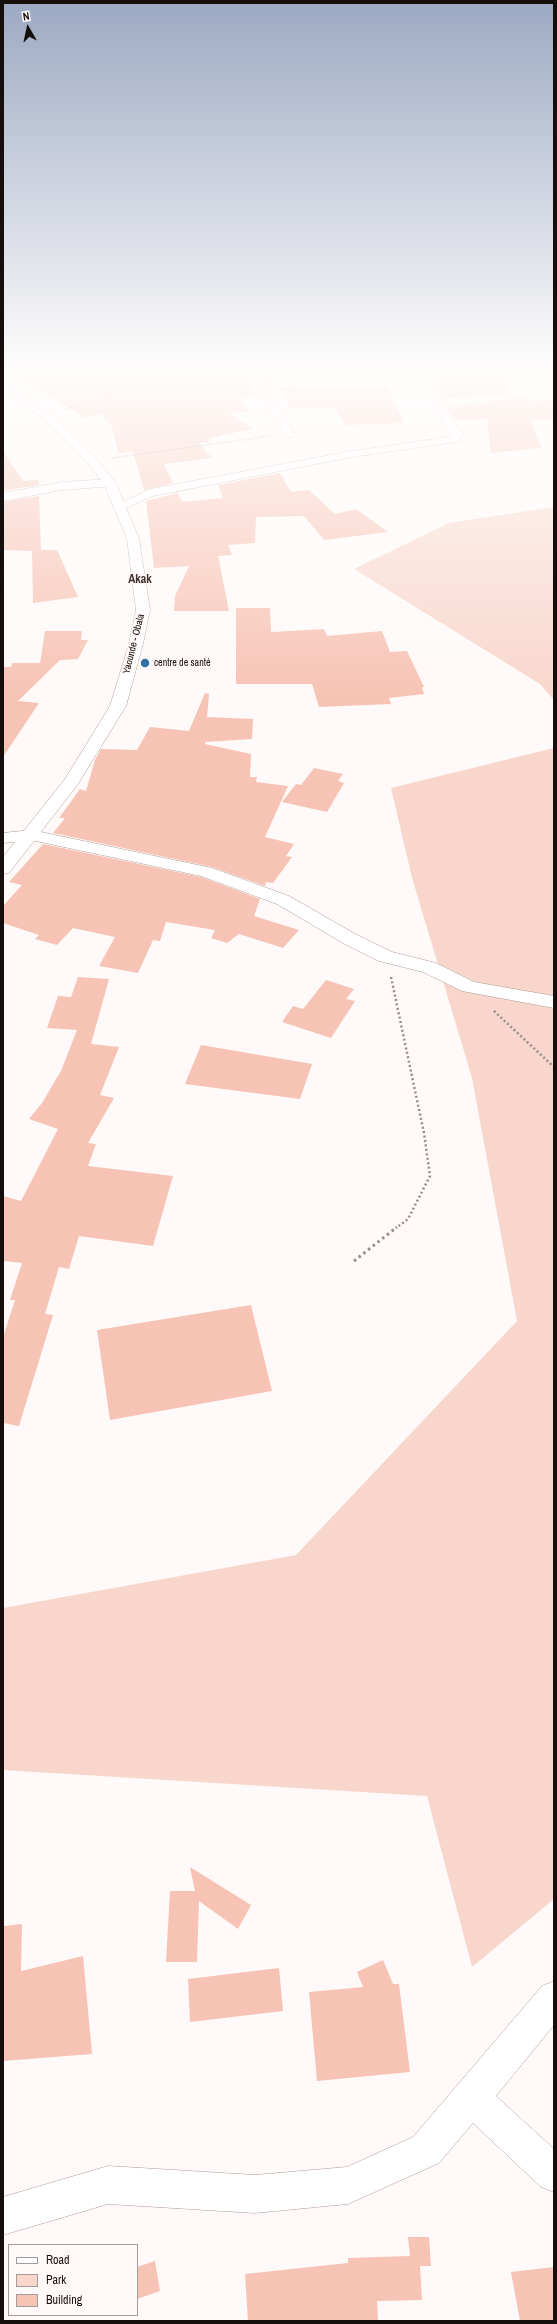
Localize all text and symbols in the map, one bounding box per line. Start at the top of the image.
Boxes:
north arrow [8,8,48,48]
text: N [22,9,30,24]
district label: Akak [128,573,152,587]
street label: Yaounde - Obala [121,613,147,675]
marker: centre de santé [139,657,151,669]
place label: centre de santé [154,657,211,669]
legend [8,2244,138,2316]
text: Road [46,2252,70,2268]
text: Park [46,2272,66,2288]
text: Building [46,2292,82,2308]

